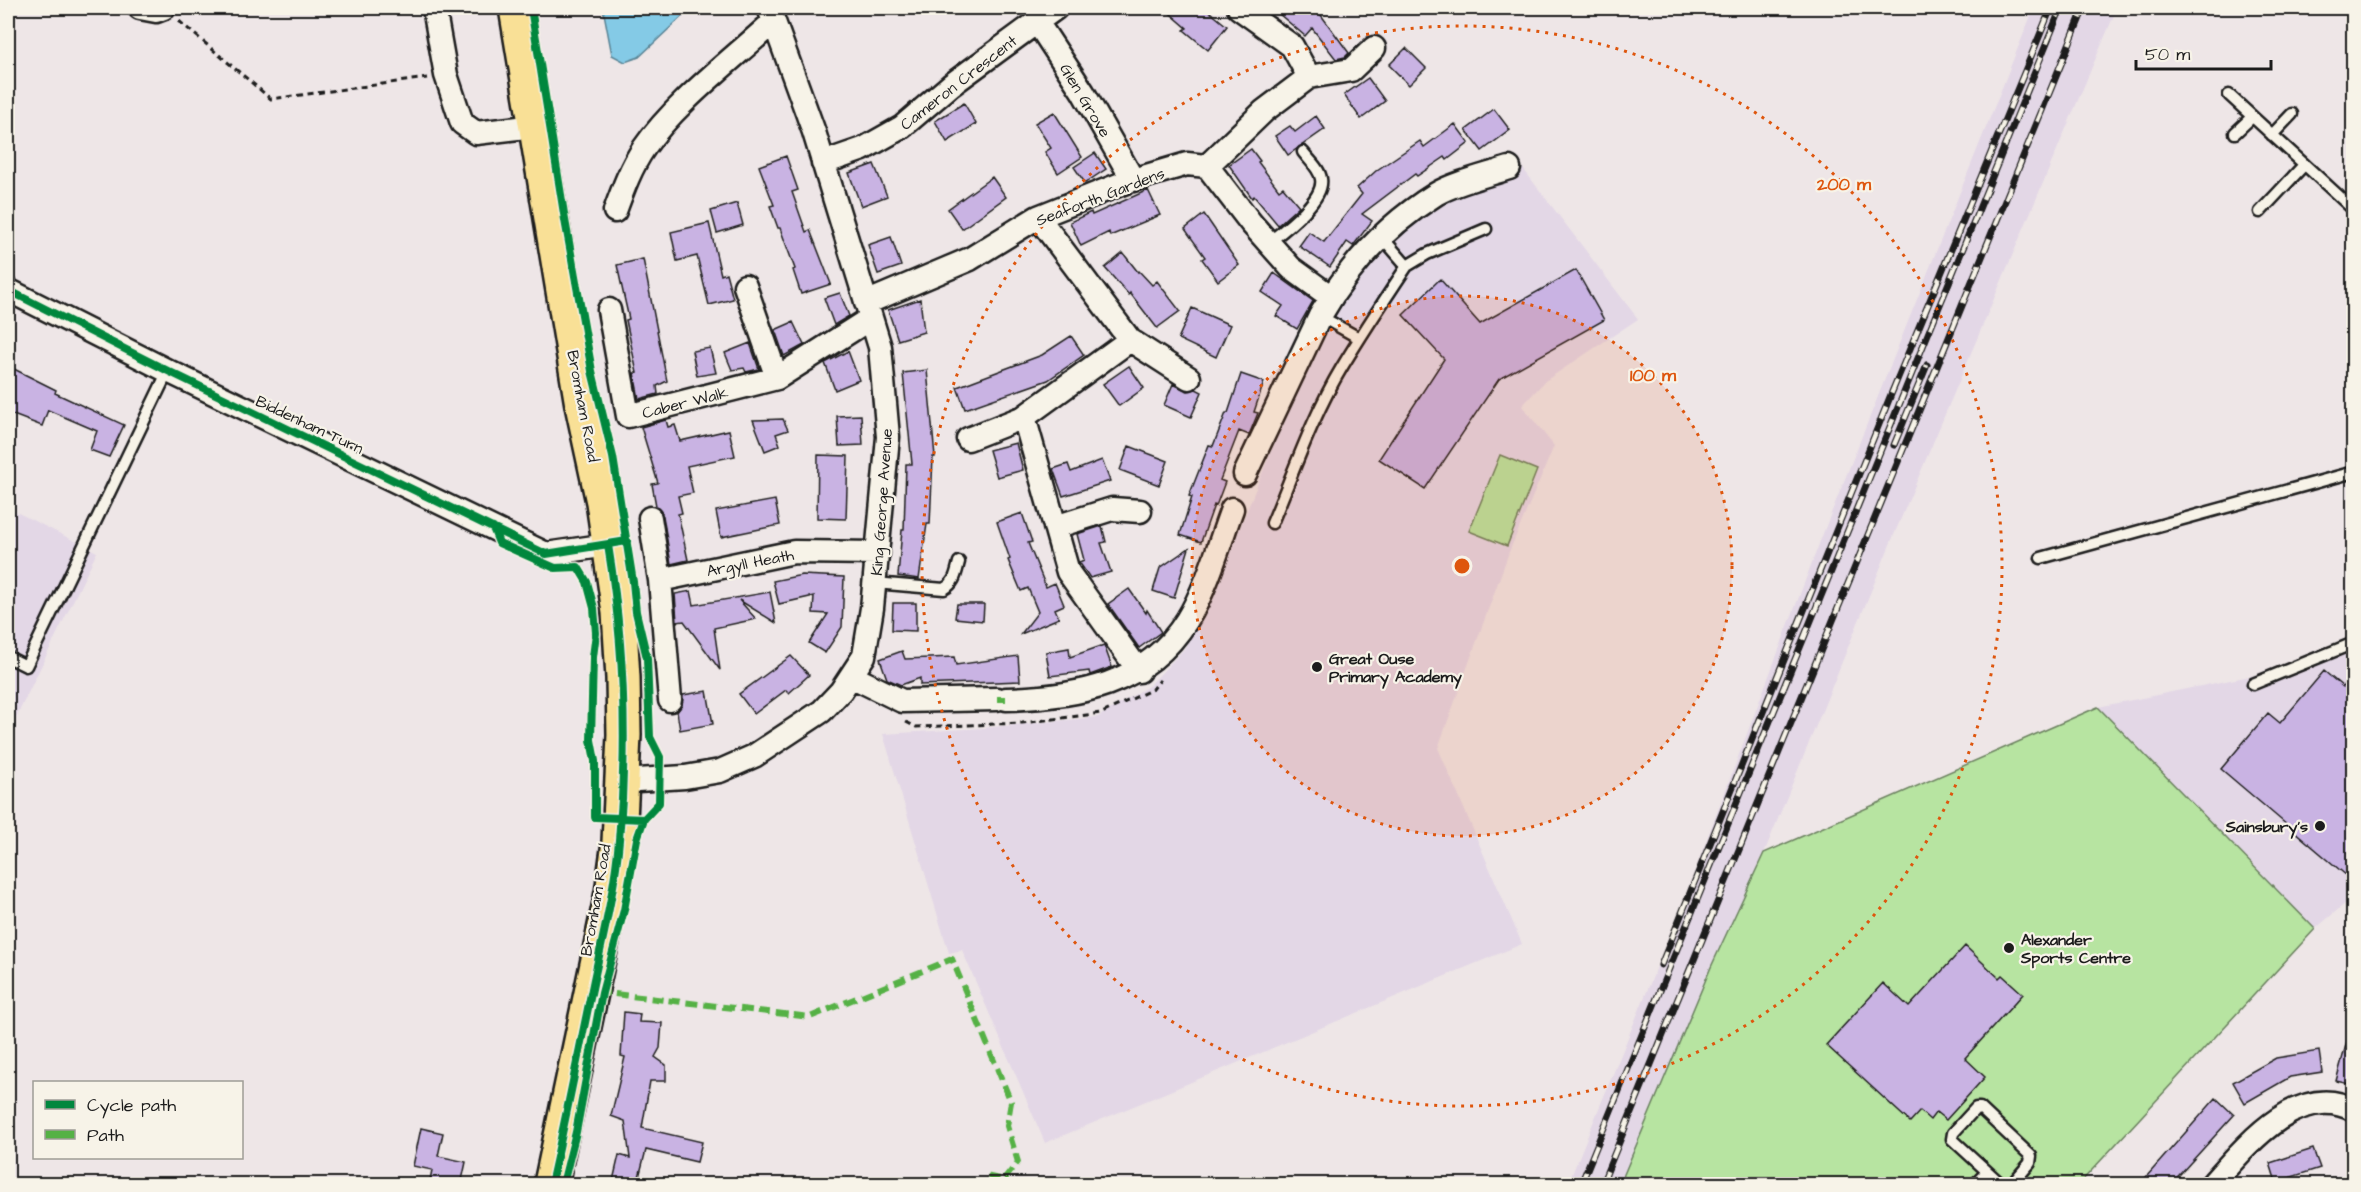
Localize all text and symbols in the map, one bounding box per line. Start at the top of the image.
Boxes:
street label: Cameron Crescent [896,30,1022,135]
scale bar [2136,33,2271,71]
text: 50 m [2145,42,2190,67]
street label: Glen Grove [1054,59,1116,142]
street label: Seaforth Gardens [1033,162,1168,232]
text: 200 m [1816,172,1872,197]
street label: Bromham Road [561,348,605,464]
text: 100 m [1630,363,1677,388]
street label: Caber Walk [640,382,731,424]
street label: Biddenham Turn [252,390,367,460]
street label: King George Avenue [866,427,899,577]
street label: Argyll Heath [705,544,796,583]
centre of rings [1452,556,1472,576]
place label: Great Ouse Primary Academy [1329,648,1462,689]
marker: Great Ouse Primary Academy [1310,660,1324,674]
place label: Sainsbury's [2225,816,2308,839]
marker: Sainsbury's [2313,819,2327,833]
street label: Bromham Road [575,842,617,958]
place label: Alexander Sports Centre [2020,929,2131,969]
marker: Alexander Sports Centre [2002,941,2016,955]
legend [33,1081,243,1159]
text: Cycle path [87,1093,176,1119]
text: Path [87,1123,124,1148]

